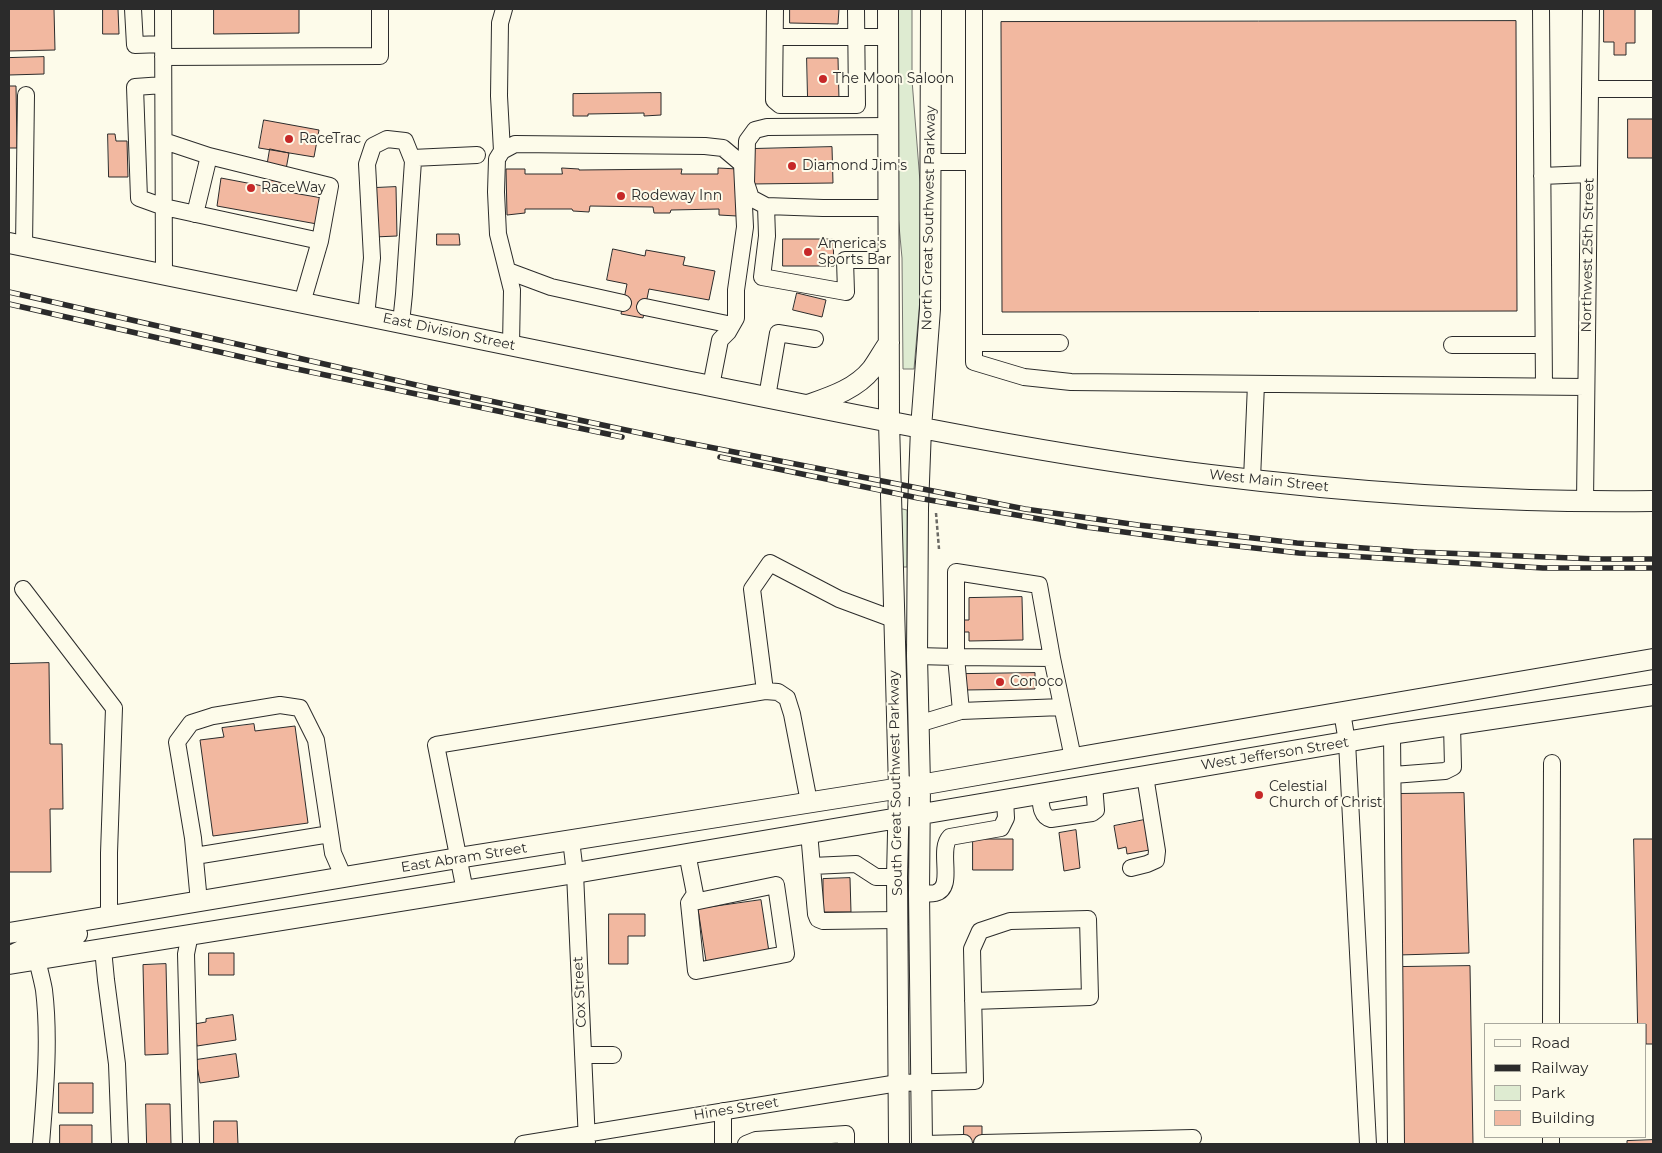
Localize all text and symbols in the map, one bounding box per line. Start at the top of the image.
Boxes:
place label: The Moon Saloon [833,71,954,87]
marker: The Moon Saloon [817,73,829,85]
street label: North Great Southwest Parkway [919,106,939,330]
place label: RaceTrac [299,131,361,147]
marker: RaceTrac [283,133,295,145]
place label: Diamond Jim's [802,158,907,174]
marker: Diamond Jim's [786,160,798,172]
street label: Northwest 25th Street [1578,177,1598,333]
place label: RaceWay [261,180,326,196]
marker: RaceWay [245,182,257,194]
place label: Rodeway Inn [631,188,722,204]
marker: Rodeway Inn [615,190,627,202]
place label: America's Sports Bar [818,236,891,268]
marker: America's Sports Bar [802,246,814,258]
street label: East Division Street [381,310,517,354]
street label: West Main Street [1208,466,1330,496]
street label: South Great Southwest Parkway [886,670,906,896]
place label: Conoco [1010,674,1063,690]
marker: Conoco [994,676,1006,688]
street label: West Jefferson Street [1200,734,1350,774]
place label: Celestial Church of Christ [1269,779,1383,812]
marker: Celestial Church of Christ [1253,789,1265,801]
street label: East Abram Street [400,840,528,876]
street label: Cox Street [570,956,590,1028]
legend [1484,1023,1647,1138]
text: Road [1531,1033,1570,1052]
text: Railway [1531,1058,1588,1077]
text: Park [1531,1083,1565,1102]
street label: Hines Street [692,1094,780,1124]
text: Building [1531,1108,1595,1127]

